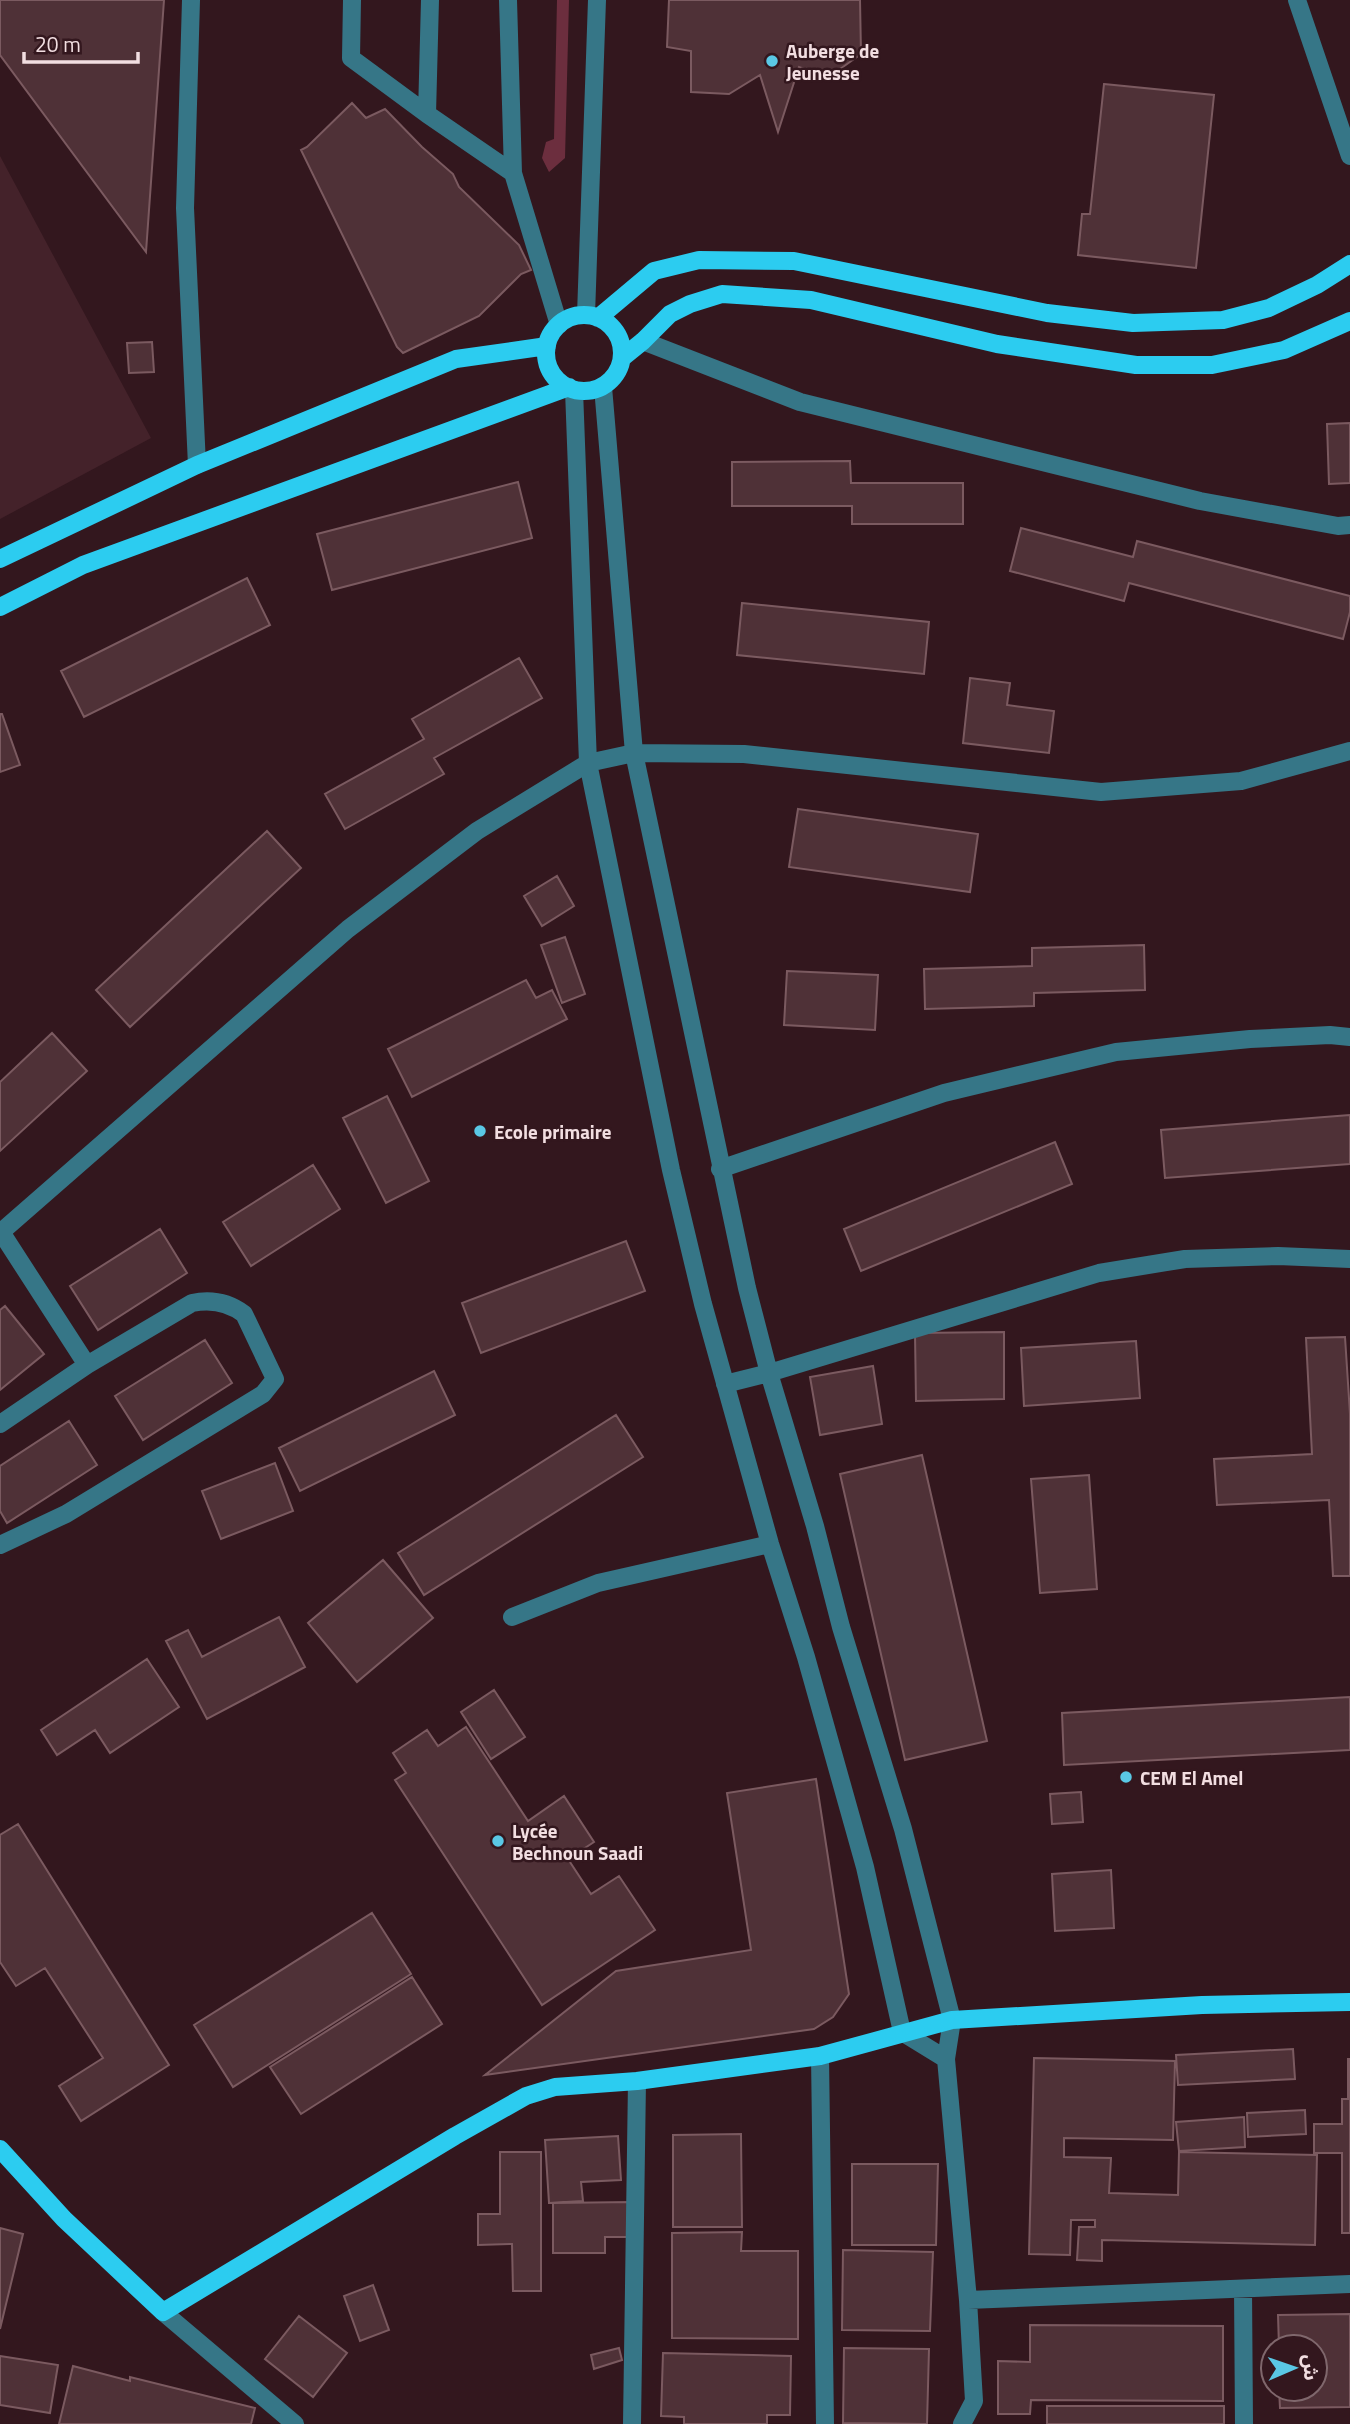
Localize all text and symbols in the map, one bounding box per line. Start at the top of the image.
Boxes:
scale bar [24,21,138,65]
text: 20 m [35,28,81,60]
place label: Auberge de Jeunesse [786,36,879,87]
marker: Auberge de Jeunesse [764,53,780,69]
place label: Ecole primaire [494,1117,612,1146]
marker: Ecole primaire [472,1123,488,1139]
place label: CEM El Amel [1140,1763,1243,1792]
marker: CEM El Amel [1118,1769,1134,1785]
place label: Lycée Bechnoun Saadi [512,1816,643,1867]
marker: Lycée Bechnoun Saadi [490,1833,506,1849]
north arrow [1259,2333,1329,2403]
text: ش [1297,2354,1326,2381]

